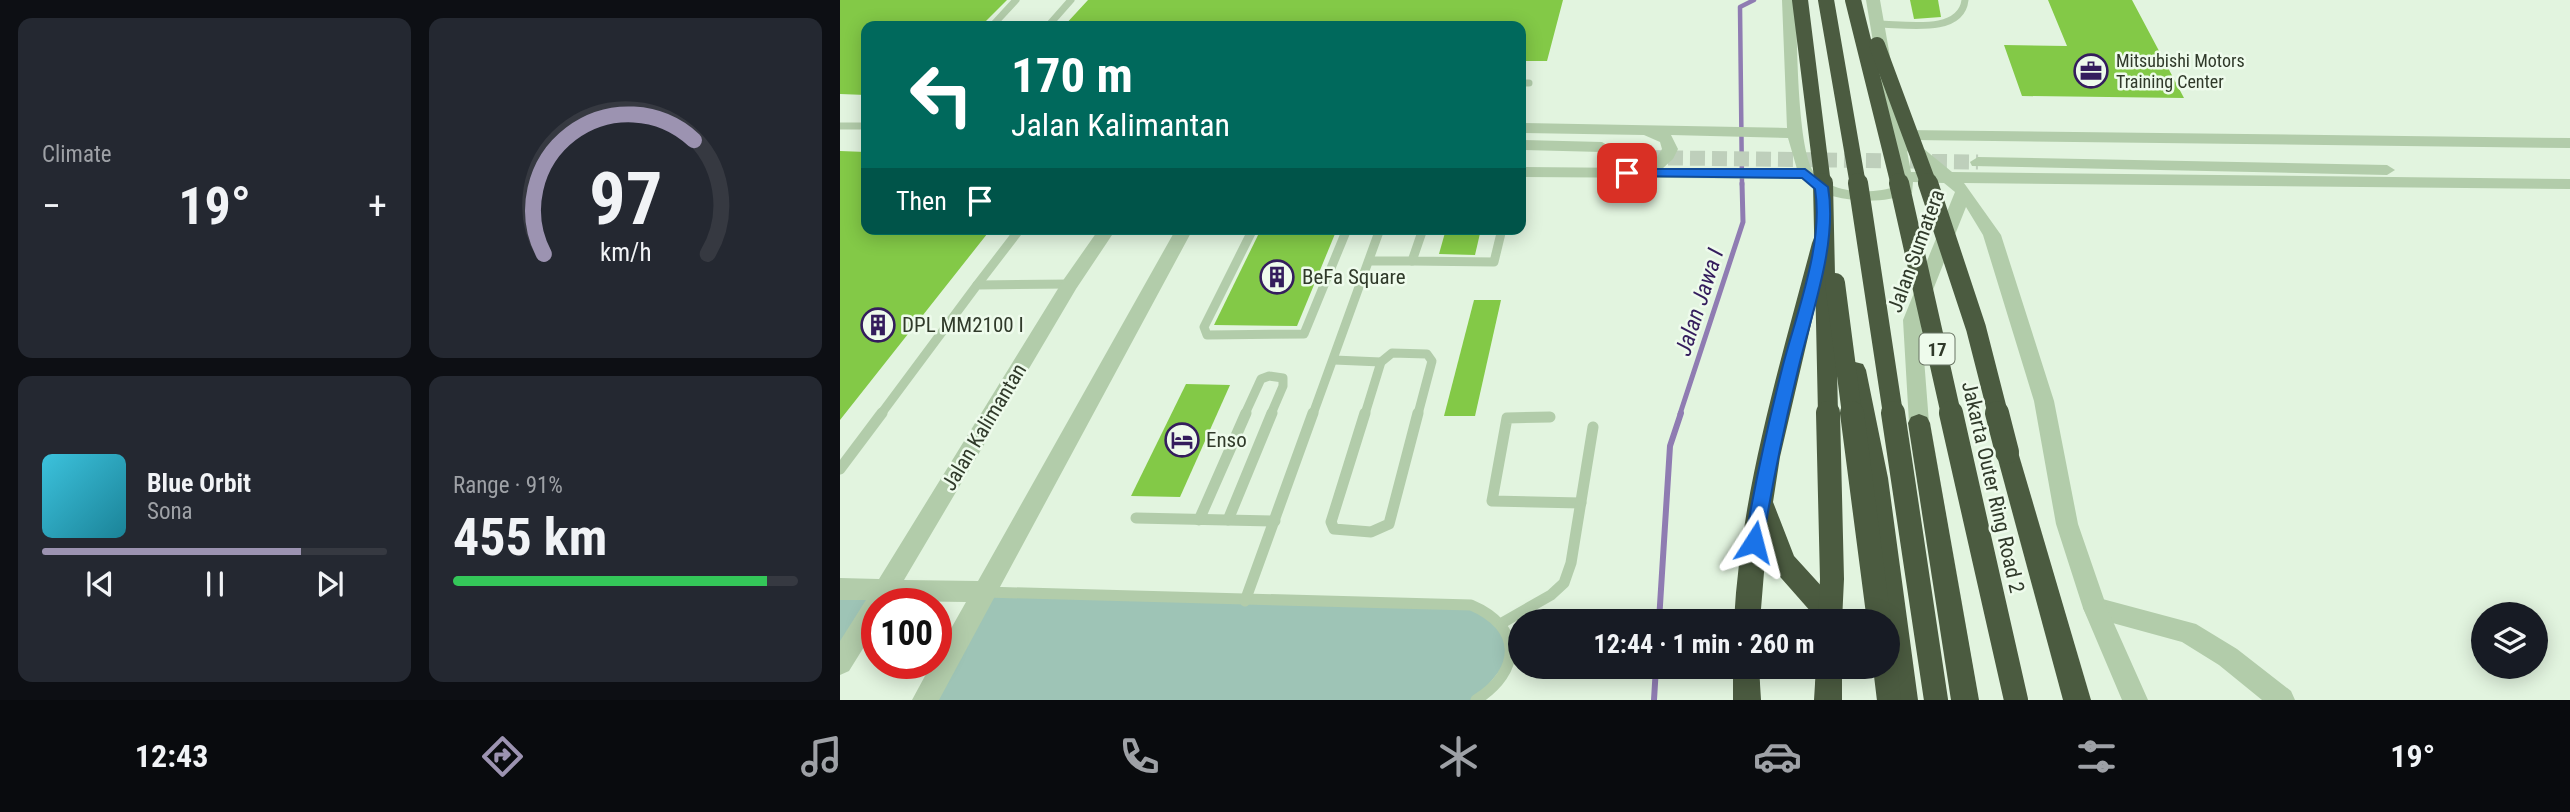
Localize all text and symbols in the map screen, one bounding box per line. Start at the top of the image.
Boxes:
text: 170 m [1011,47,1133,104]
icon: left [896,49,987,140]
place label: Mitsubishi Motors Training Center [2116,50,2245,92]
office icon: Mitsubishi Motors Training Center [2072,52,2110,90]
text: Jalan Kalimantan [1011,106,1230,144]
text: Climate [42,141,112,168]
pin [1597,143,1657,203]
icon: arrive [1608,154,1646,192]
text: 97 [589,156,662,242]
text: 19° [178,176,251,237]
icon: arrive [961,182,999,220]
text: − [42,184,61,228]
text: + [368,184,387,228]
text: Then [896,186,947,216]
street label: Jalan Sumatera [1883,186,1949,316]
text: km/h [600,238,651,267]
water label: Jalan Jawa I [1670,245,1730,359]
building icon: BeFa Square [1258,258,1296,296]
place label: BeFa Square [1302,265,1406,289]
building icon: DPL MM2100 I [859,306,897,344]
place label: DPL MM2100 I [902,313,1024,337]
road number: 17 [1920,334,1954,364]
street label: Jalan Kalimantan [937,359,1031,495]
street label: Jakarta Outer Ring Road 2 [1957,379,2029,595]
hotel icon: Enso [1163,421,1201,459]
place label: Enso [1206,428,1247,452]
text: Blue Orbit [147,468,251,498]
text: Range · 91% [453,472,563,499]
text: Sona [147,498,193,525]
position arrow [1717,505,1791,579]
text: 455 km [453,507,607,568]
icon: previous [81,565,119,603]
icon: pause [196,565,234,603]
icon: next [311,565,349,603]
speed limit sign: 100 [861,588,952,679]
map controls [2471,602,2548,679]
button: layers [2471,602,2548,679]
text: 12:44 · 1 min · 260 m [1594,629,1814,659]
icon: directions [478,732,527,781]
icon: music [797,732,846,781]
icon: phone [1115,732,1164,781]
icon: climate [1434,732,1483,781]
icon: car [1753,732,1802,781]
icon: filters [2072,732,2121,781]
text: 12:43 [135,737,208,775]
text: 19° [2390,737,2435,775]

